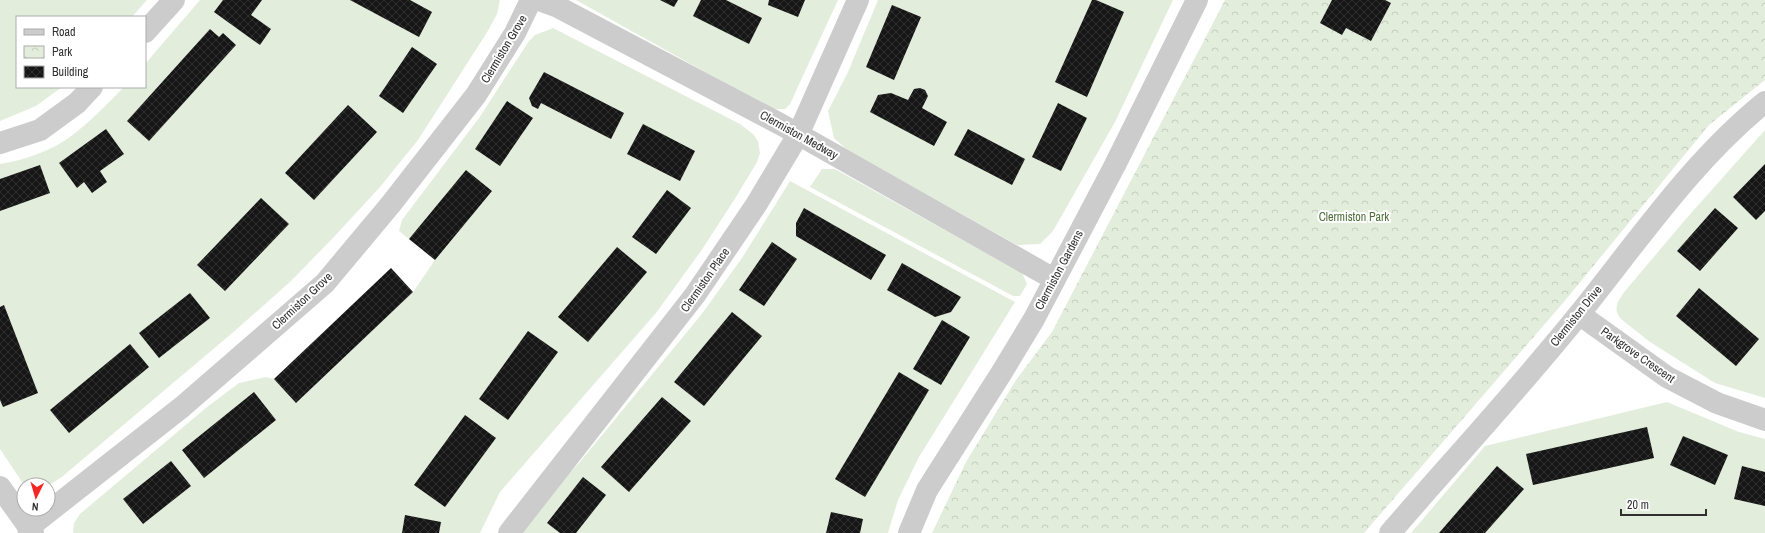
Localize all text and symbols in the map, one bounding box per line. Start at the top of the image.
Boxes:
street label: Clermiston Grove [477,12,531,86]
legend [16,16,146,88]
text: Road [52,24,76,40]
text: Park [52,44,72,60]
text: Building [52,64,89,80]
street label: Clermiston Medway [757,107,841,163]
park label: Clermiston Park [1319,209,1389,225]
street label: Clermiston Gardens [1031,227,1087,313]
street label: Clermiston Place [677,245,733,315]
street label: Clermiston Grove [268,269,336,333]
street label: Clermiston Drive [1547,282,1605,350]
street label: Parkgrove Crescent [1598,324,1678,387]
north arrow [16,477,56,517]
scale bar [1621,491,1706,517]
text: 20 m [1627,497,1649,513]
text: N [31,500,39,514]

